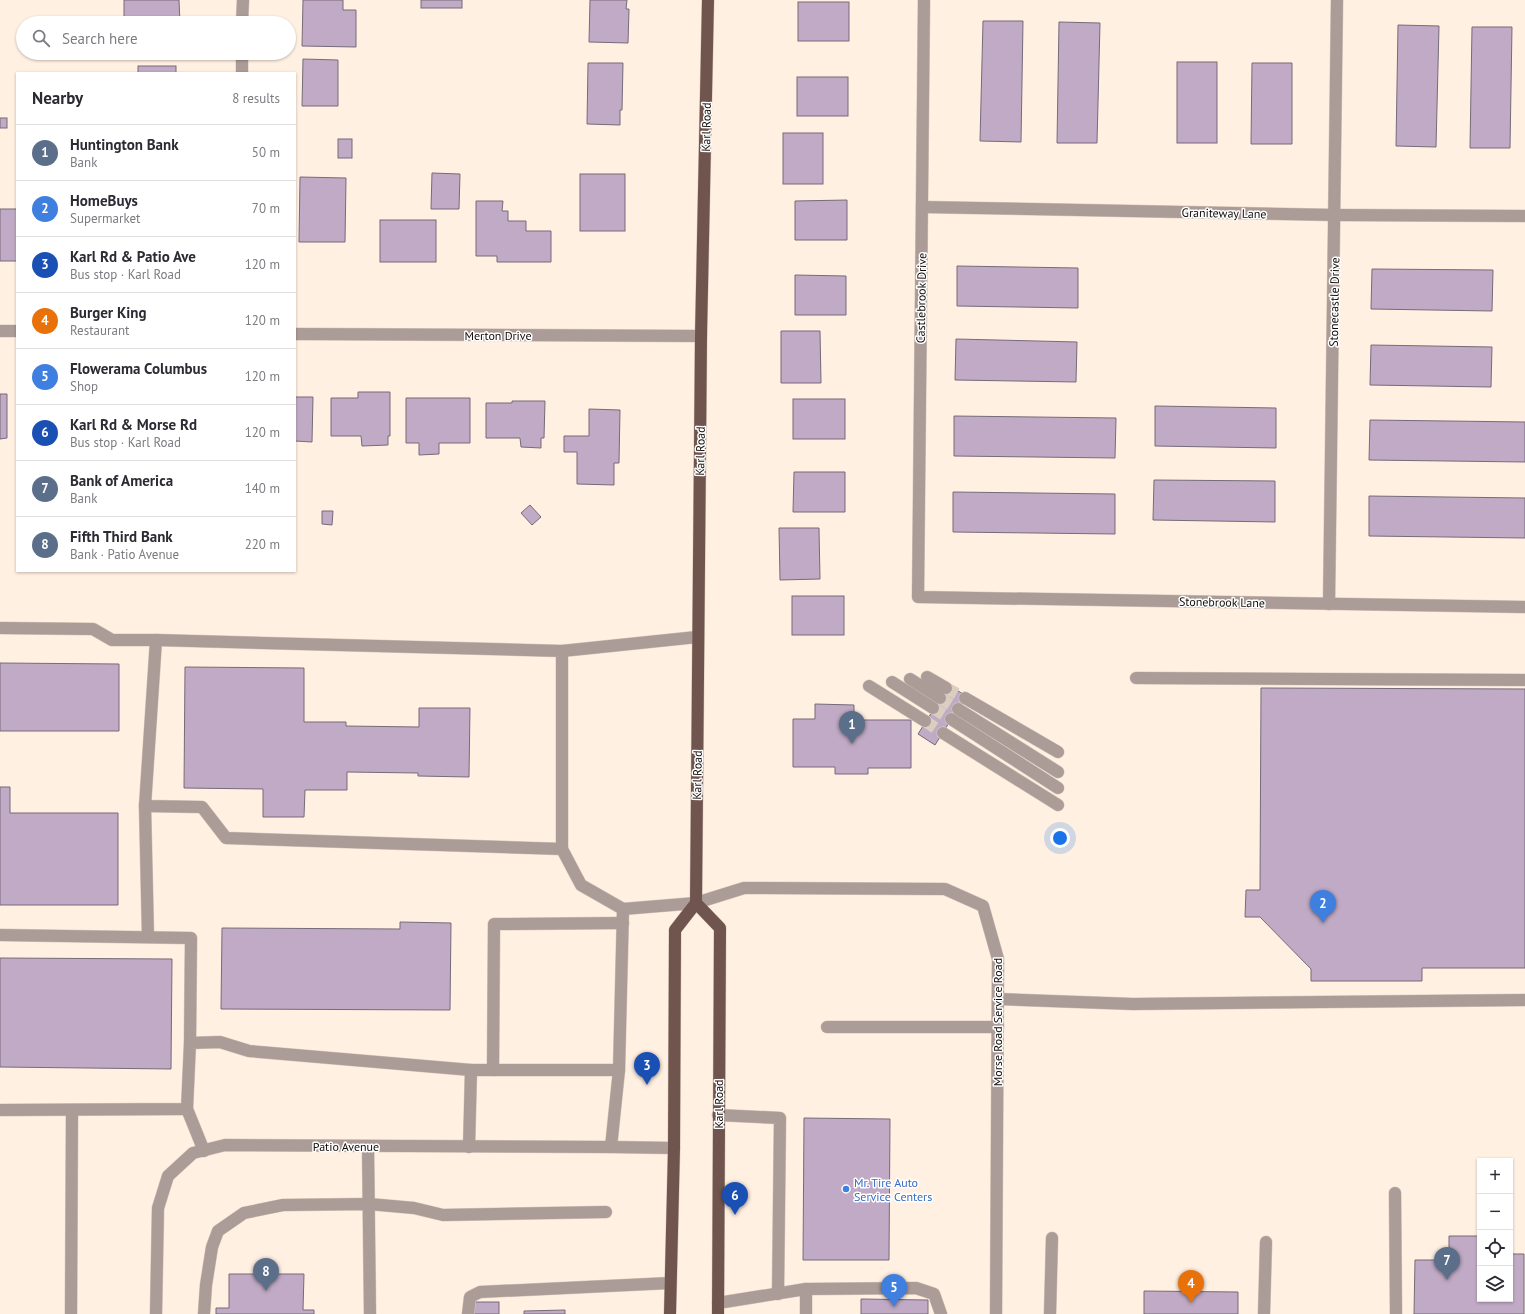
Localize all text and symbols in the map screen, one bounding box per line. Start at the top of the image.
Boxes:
search box [16,16,296,60]
icon: search [30,27,52,49]
text: Search here [62,29,138,48]
text: Nearby [32,87,83,109]
text: 8 results [232,90,280,107]
street label: Karl Road [698,102,714,152]
text: Huntington Bank [70,135,179,154]
text: 1 [41,144,49,161]
text: 50 m [252,144,280,161]
text: Bank [70,154,97,171]
text: HomeBuys [70,191,138,210]
text: 2 [41,200,49,217]
text: 70 m [252,200,280,217]
street label: Graniteway Lane [1181,205,1267,221]
text: Supermarket [70,210,140,227]
text: Karl Rd & Patio Ave [70,247,196,266]
street label: Castlebrook Drive [913,253,929,343]
text: 3 [41,256,49,273]
text: 120 m [245,256,280,273]
street label: Stonecastle Drive [1326,257,1342,347]
text: Bus stop · Karl Road [70,266,181,283]
text: Burger King [70,303,146,322]
text: 4 [41,312,49,329]
text: 120 m [245,312,280,329]
text: Restaurant [70,322,129,339]
street label: Merton Drive [464,328,532,343]
text: Flowerama Columbus [70,359,207,378]
text: 5 [41,368,49,385]
text: 120 m [245,368,280,385]
text: Shop [70,378,98,395]
text: Karl Rd & Morse Rd [70,415,197,434]
text: 6 [41,424,49,441]
text: 120 m [245,424,280,441]
street label: Karl Road [692,426,708,476]
text: Bus stop · Karl Road [70,434,181,451]
text: Bank of America [70,471,173,490]
text: 7 [41,480,49,497]
text: 140 m [245,480,280,497]
text: Bank [70,490,97,507]
text: Fifth Third Bank [70,527,173,546]
text: 8 [41,536,49,553]
text: 220 m [245,536,280,553]
text: Bank · Patio Avenue [70,546,179,563]
street label: Stonebrook Lane [1179,594,1265,610]
pin: 1 [839,711,865,744]
street label: Karl Road [689,750,705,800]
your location [1050,828,1070,848]
pin: 2 [1310,890,1336,923]
street label: Morse Road Service Road [990,958,1005,1086]
pin: 3 [634,1052,660,1085]
street label: Karl Road [711,1079,726,1129]
street label: Patio Avenue [313,1139,379,1154]
map controls [1477,1158,1513,1302]
button: + [1477,1158,1513,1194]
place label: Mr. Tire Auto Service Centers [854,1175,932,1204]
pin: 6 [722,1182,748,1215]
marker: Mr. Tire Auto Service Centers [841,1184,851,1194]
button: − [1477,1194,1513,1230]
button: locate [1477,1230,1513,1266]
pin: 7 [1434,1247,1460,1280]
pin: 8 [253,1258,279,1291]
button: layers [1477,1266,1513,1302]
pin: 4 [1178,1270,1204,1303]
pin: 5 [881,1274,907,1307]

